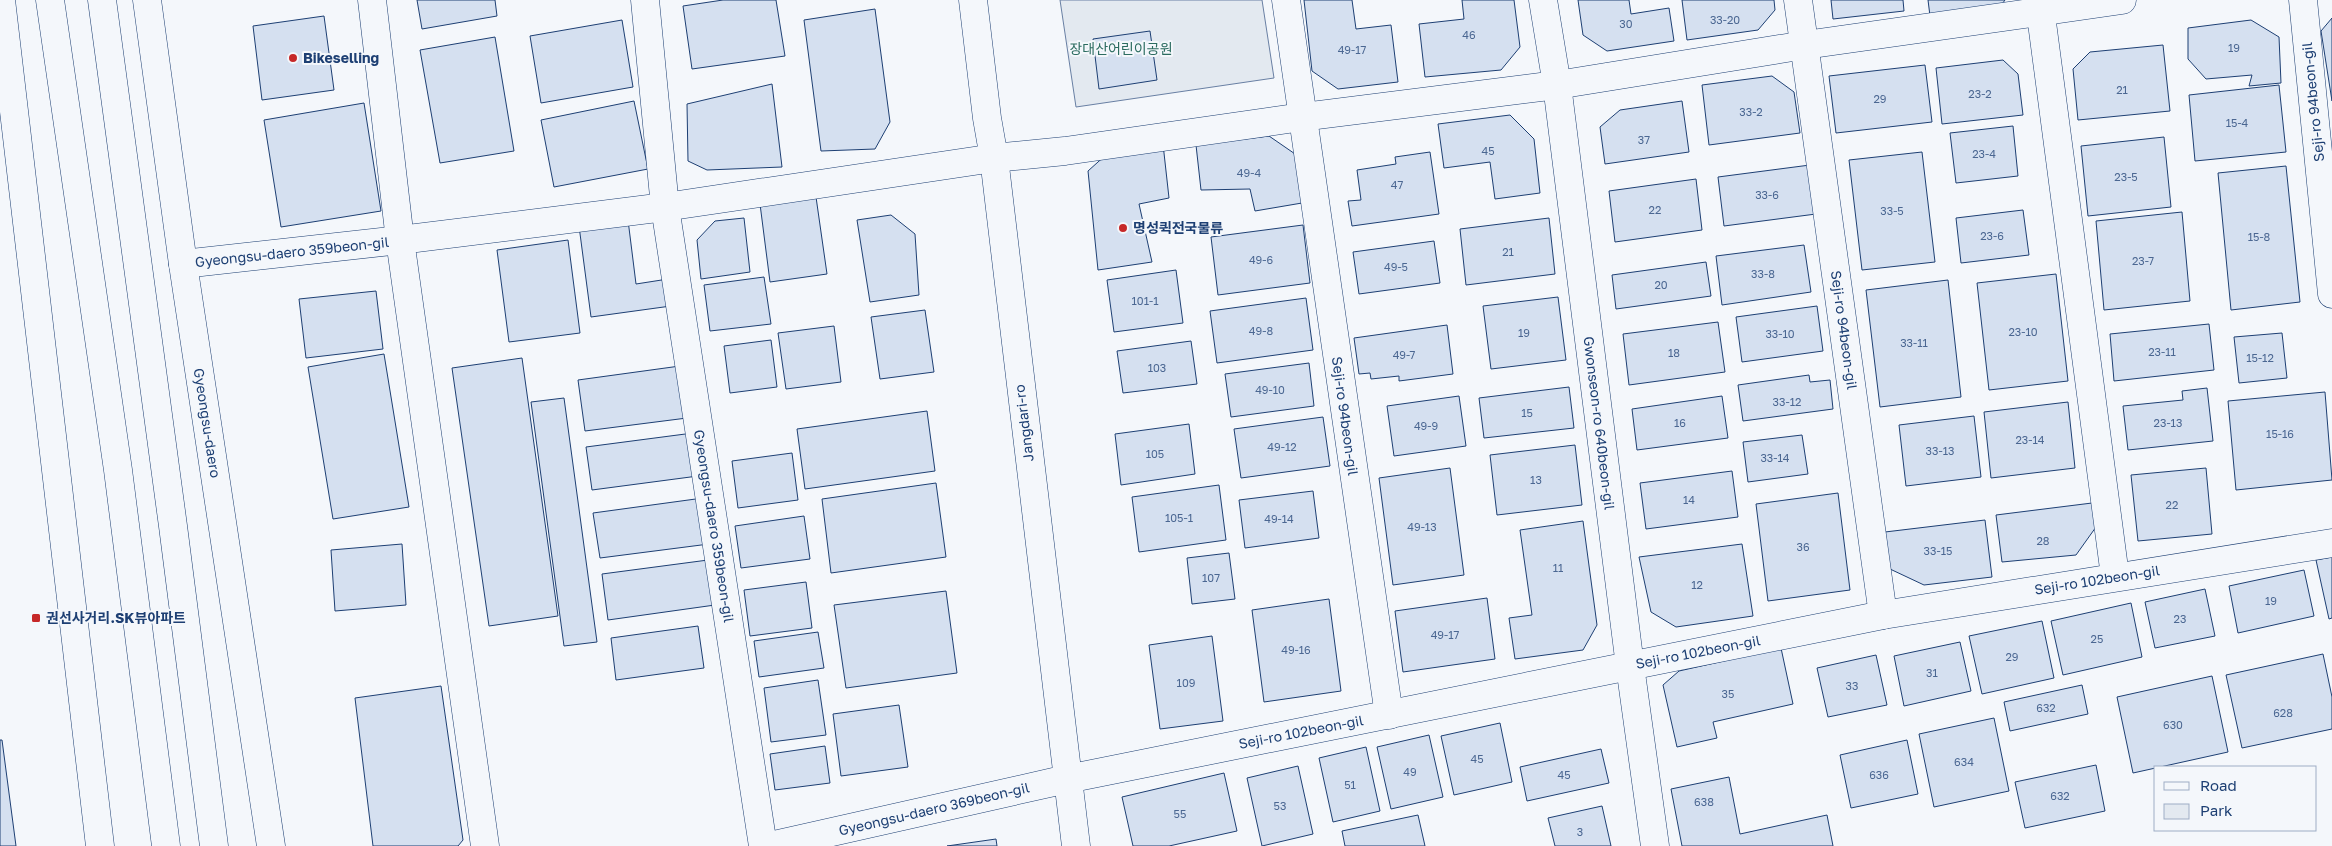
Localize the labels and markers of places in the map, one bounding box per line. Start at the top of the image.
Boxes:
place label: Bikeselling [303,49,379,66]
marker: Bikeselling [287,52,299,64]
place label: 명성퀵전국물류 [1133,219,1223,236]
marker: 명성퀵전국물류 [1117,222,1129,234]
place label: 권선사거리.SK뷰아파트 [46,609,186,626]
marker: 권선사거리.SK뷰아파트 [30,612,42,624]

